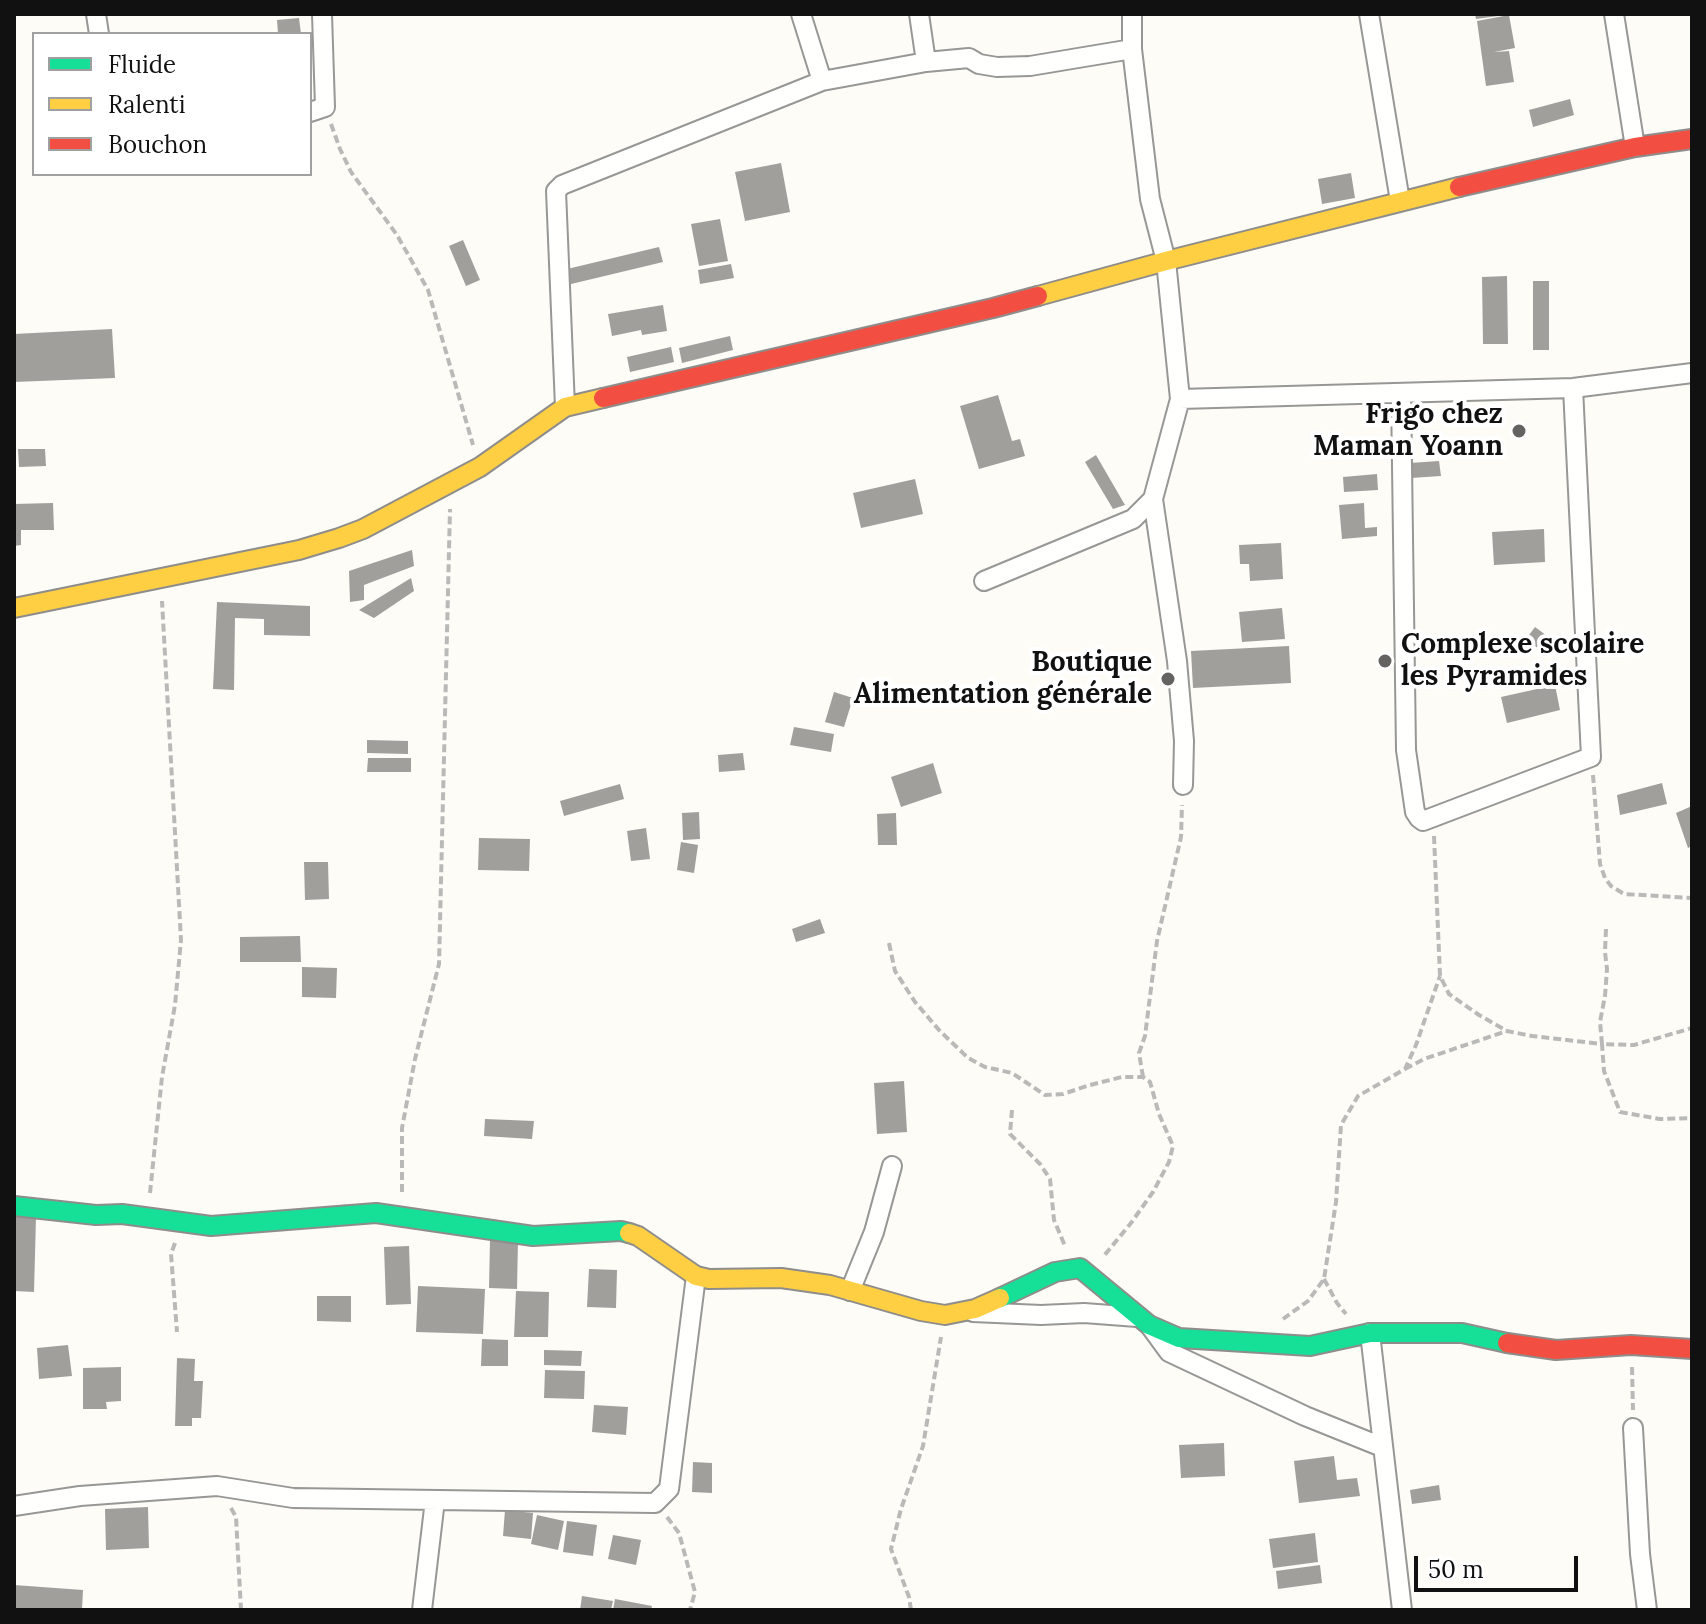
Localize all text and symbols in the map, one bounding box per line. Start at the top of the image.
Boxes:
legend [32,32,312,176]
text: Fluide [108,49,176,80]
text: Ralenti [108,89,185,120]
text: Bouchon [108,129,207,160]
place label: Frigo chez Maman Yoann [1313,398,1503,464]
marker: Frigo chez Maman Yoann [1510,422,1528,440]
place label: Complexe scolaire les Pyramides [1401,628,1644,694]
place label: Boutique Alimentation générale [854,646,1152,712]
marker: Complexe scolaire les Pyramides [1376,652,1394,670]
marker: Boutique Alimentation générale [1159,670,1177,688]
scale bar [1418,1540,1582,1590]
text: 50 m [1428,1554,1484,1585]

